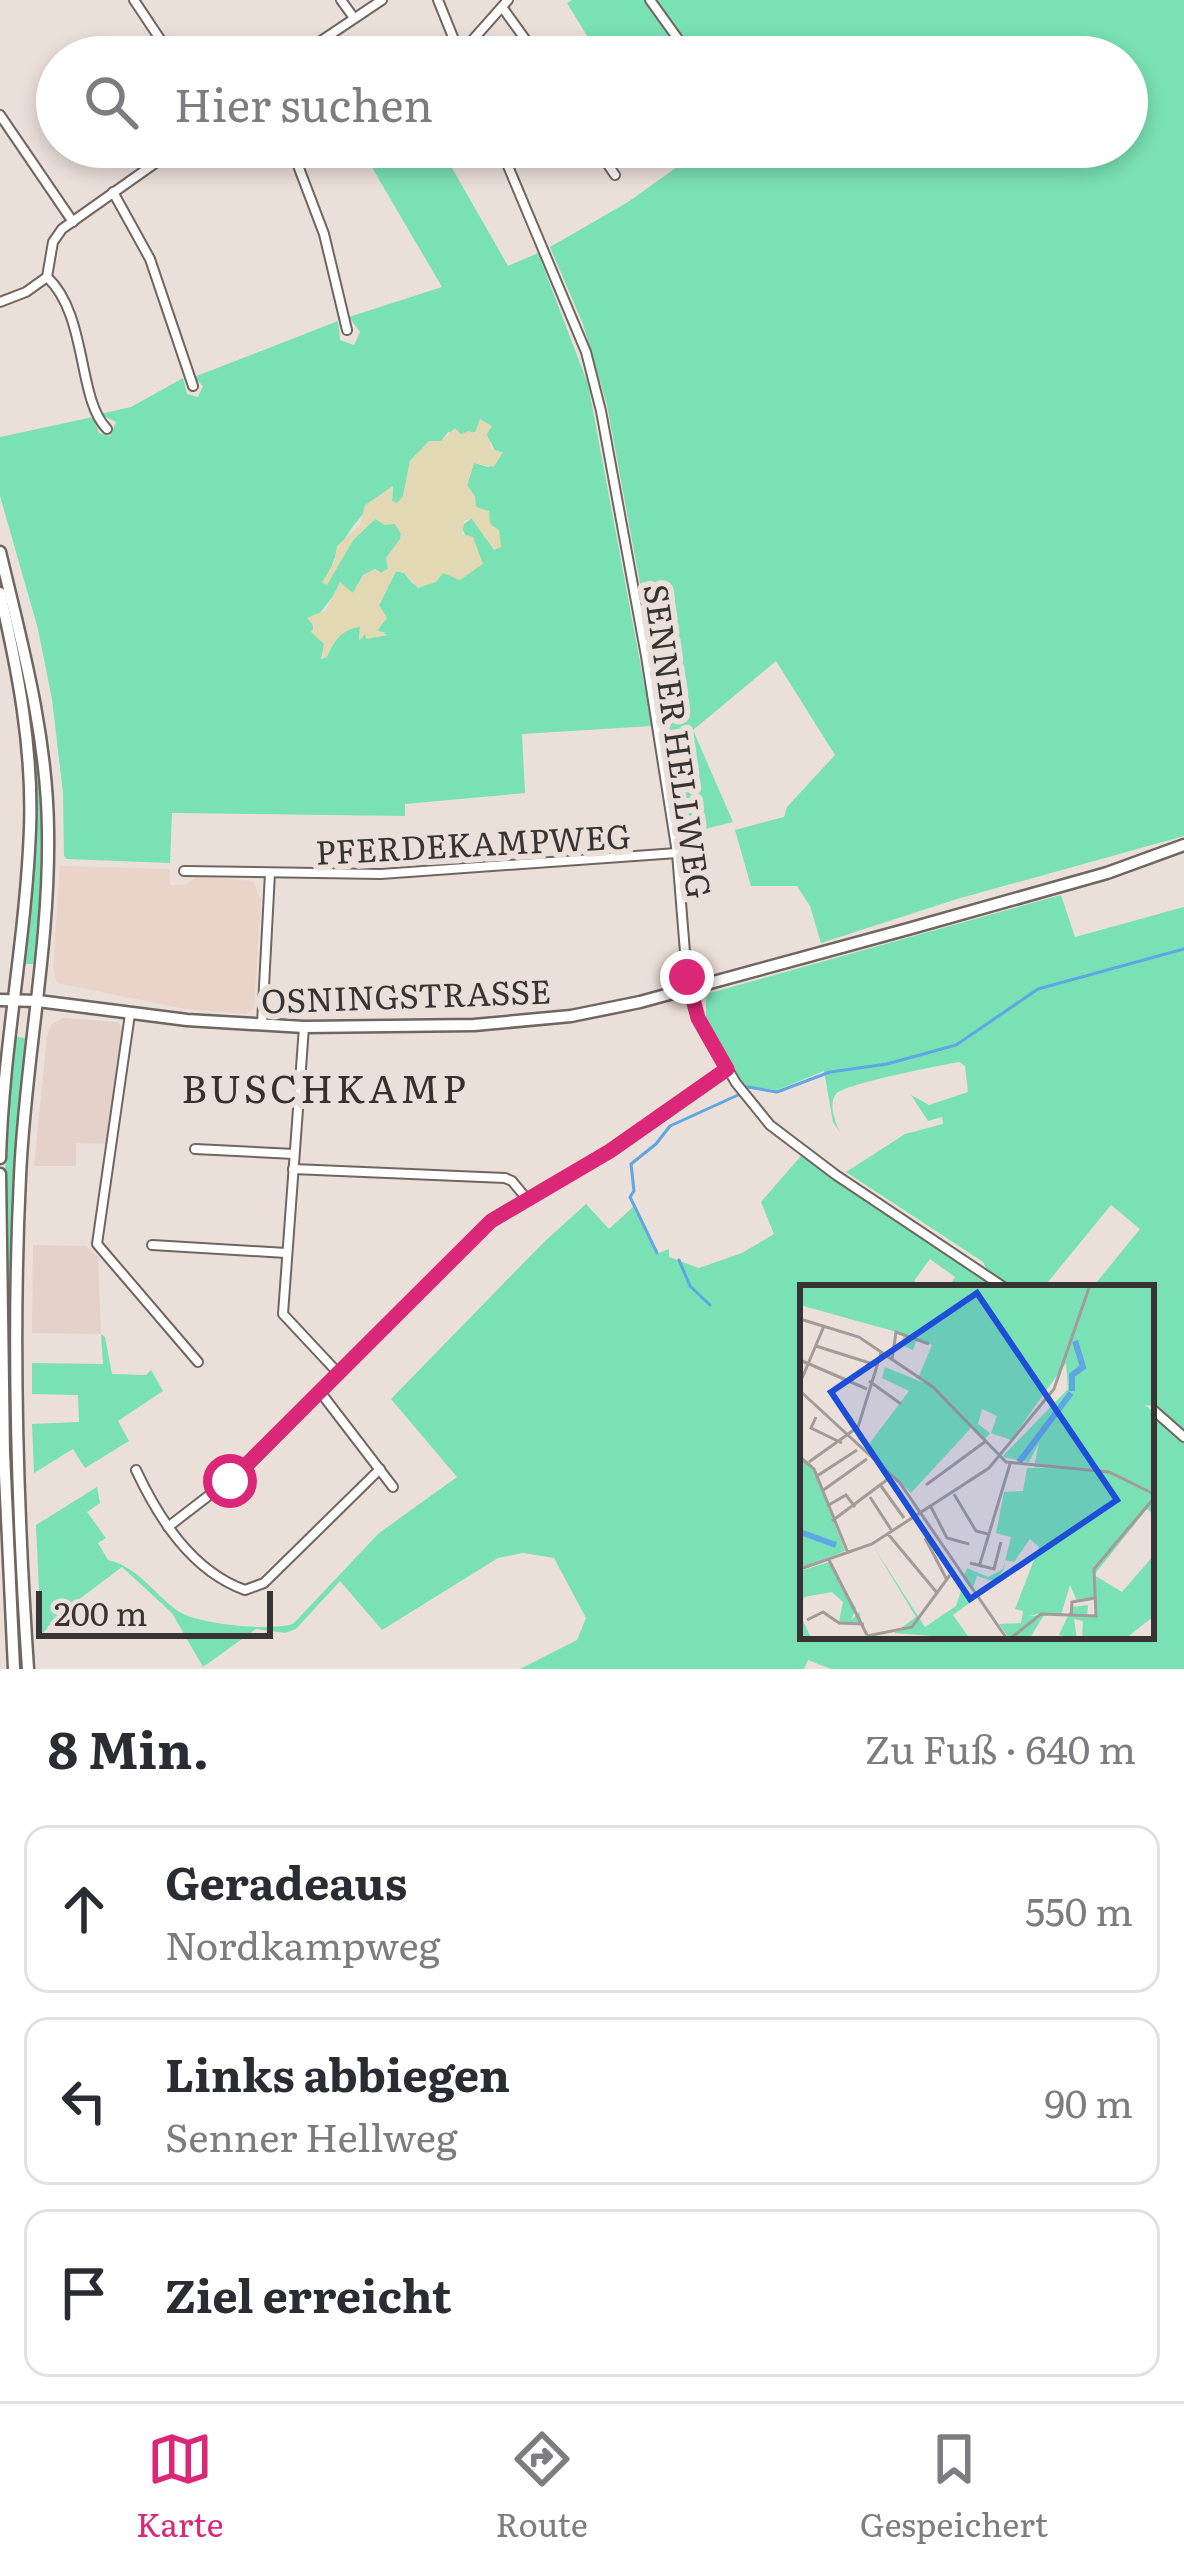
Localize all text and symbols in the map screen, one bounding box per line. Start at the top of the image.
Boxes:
search box [36,36,1148,168]
icon: search [78,69,144,135]
text: Hier suchen [174,69,433,136]
street label: SENNER HELLWEG [634,581,726,901]
street label: PFERDEKAMPWEG [314,809,632,875]
route end [660,950,714,1004]
street label: OSNINGSTRASSE [260,964,552,1024]
district label: BUSCHKAMP [181,1057,469,1115]
inset map [800,1285,1154,1639]
route start [203,1454,257,1508]
scale bar [36,1585,273,1638]
text: 200 m [54,1587,148,1636]
text: 8 Min. [48,1709,209,1785]
text: Zu Fuß · 640 m [865,1718,1136,1776]
text: Geradeaus [165,1847,407,1914]
icon: ahead [51,1876,117,1942]
text: 550 m [1025,1880,1133,1938]
text: Nordkampweg [165,1914,440,1972]
text: Links abbiegen [165,2039,510,2106]
icon: left [51,2068,117,2134]
text: 90 m [1044,2072,1133,2130]
text: Senner Hellweg [165,2106,458,2164]
icon: arrive [51,2260,117,2326]
text: Ziel erreicht [165,2260,451,2327]
tab: Karte [136,2426,224,2547]
tab: Route [495,2426,588,2547]
tab: Gespeichert [860,2426,1048,2547]

